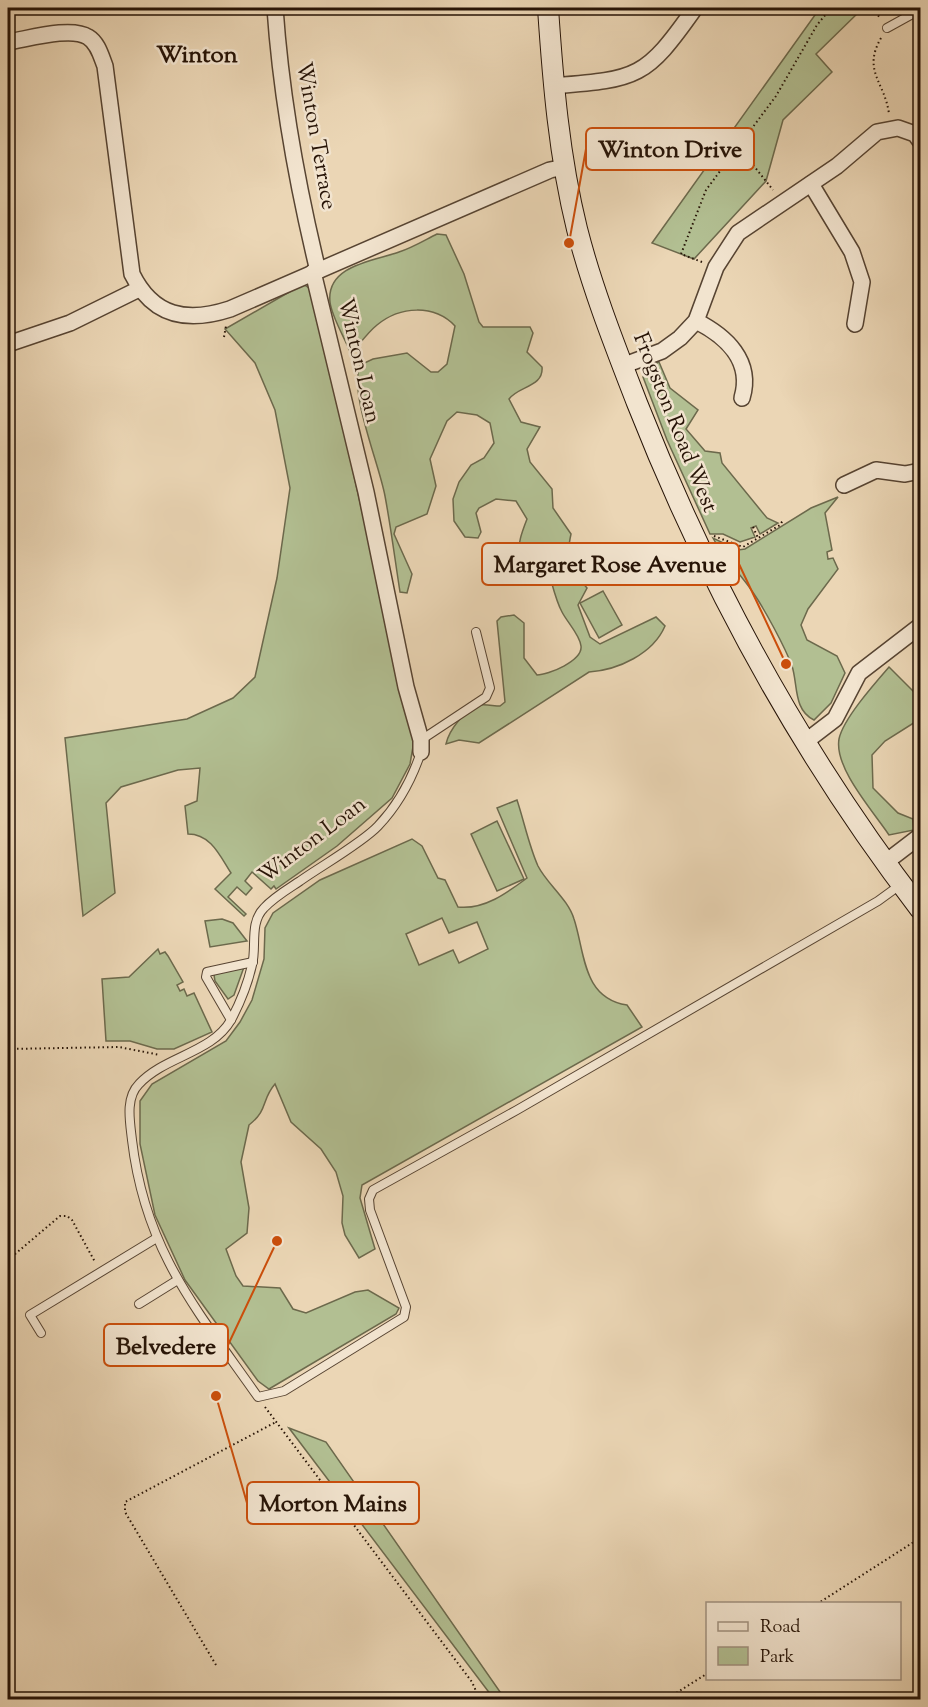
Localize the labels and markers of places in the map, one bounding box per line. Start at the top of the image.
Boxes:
callout: Winton Drive [586,128,754,170]
callout: Margaret Rose Avenue [482,543,739,585]
callout: Belvedere [104,1324,228,1366]
callout: Morton Mains [247,1482,419,1524]

